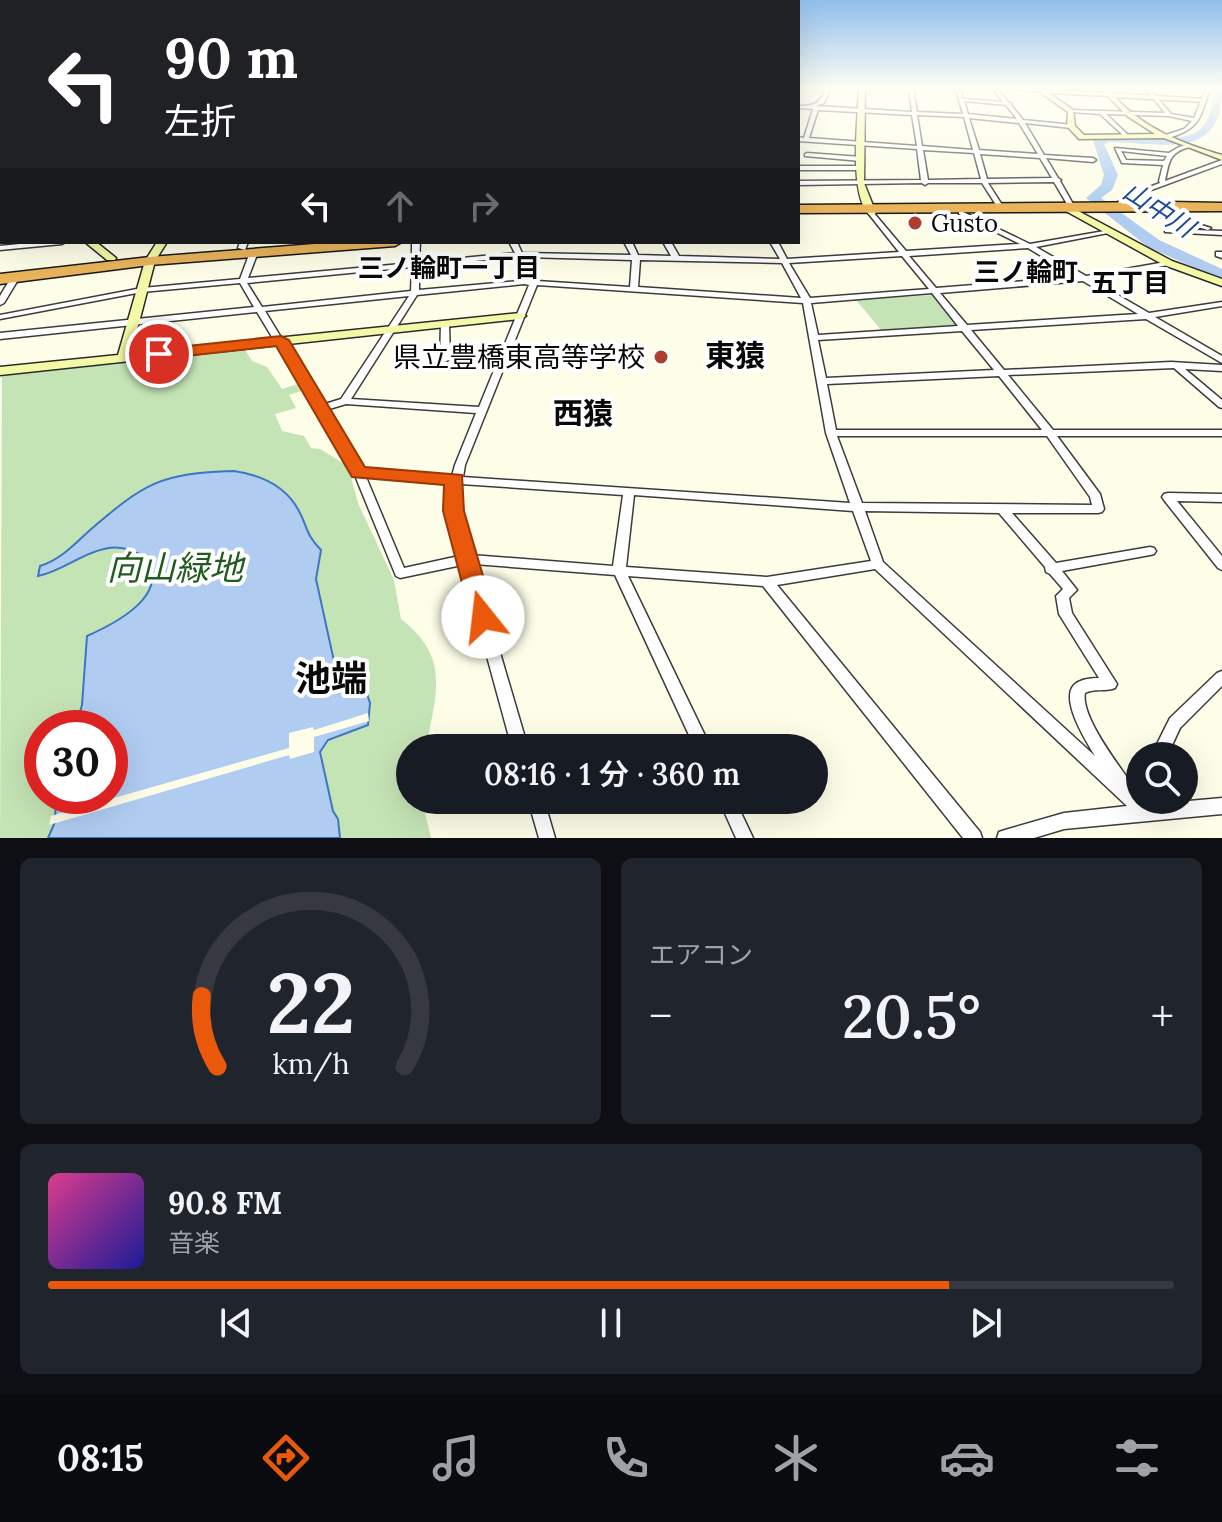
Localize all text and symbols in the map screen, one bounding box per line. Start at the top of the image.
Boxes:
text: 90 m [164,22,298,93]
icon: left [32,32,136,136]
text: 左折 [164,98,236,144]
water label: 山中川 [1117,174,1203,246]
icon: left [294,184,338,228]
icon: ahead [378,184,422,228]
icon: right [462,184,506,228]
place label: Gusto [931,208,998,239]
marker: Gusto [906,214,924,232]
district label: 三ノ輪町一丁目 [358,251,540,284]
district label: 三ノ輪町 [974,255,1078,288]
district label: 五丁目 [1091,266,1169,299]
pin [125,320,193,388]
icon: arrive [137,332,181,376]
district label: 東猿 [705,336,765,374]
place label: 県立豊橋東高等学校 [393,339,645,375]
marker: 県立豊橋東高等学校 [652,348,670,366]
district label: 西猿 [553,394,613,432]
park label: 向山緑地 [107,546,246,589]
position arrow [441,575,525,659]
district label: 池端 [295,655,367,701]
speed limit sign: 30 [24,710,128,814]
map controls [1126,742,1198,814]
button: search [1126,742,1198,814]
text: 08:16 · 1 分 · 360 m [484,755,740,793]
text: エアコン [649,938,753,971]
text: 22 [266,949,355,1056]
text: 20.5° [842,978,981,1054]
text: − [649,988,672,1044]
text: + [1151,988,1174,1044]
text: km/h [272,1045,349,1082]
text: 90.8 FM [168,1184,282,1222]
text: 音楽 [168,1226,220,1259]
icon: previous [214,1301,258,1345]
icon: pause [589,1301,633,1345]
icon: next [964,1301,1008,1345]
icon: directions [258,1430,314,1486]
icon: music [428,1430,484,1486]
icon: phone [598,1430,654,1486]
icon: climate [768,1430,824,1486]
icon: car [939,1430,995,1486]
icon: filters [1109,1430,1165,1486]
text: 08:15 [57,1435,144,1481]

